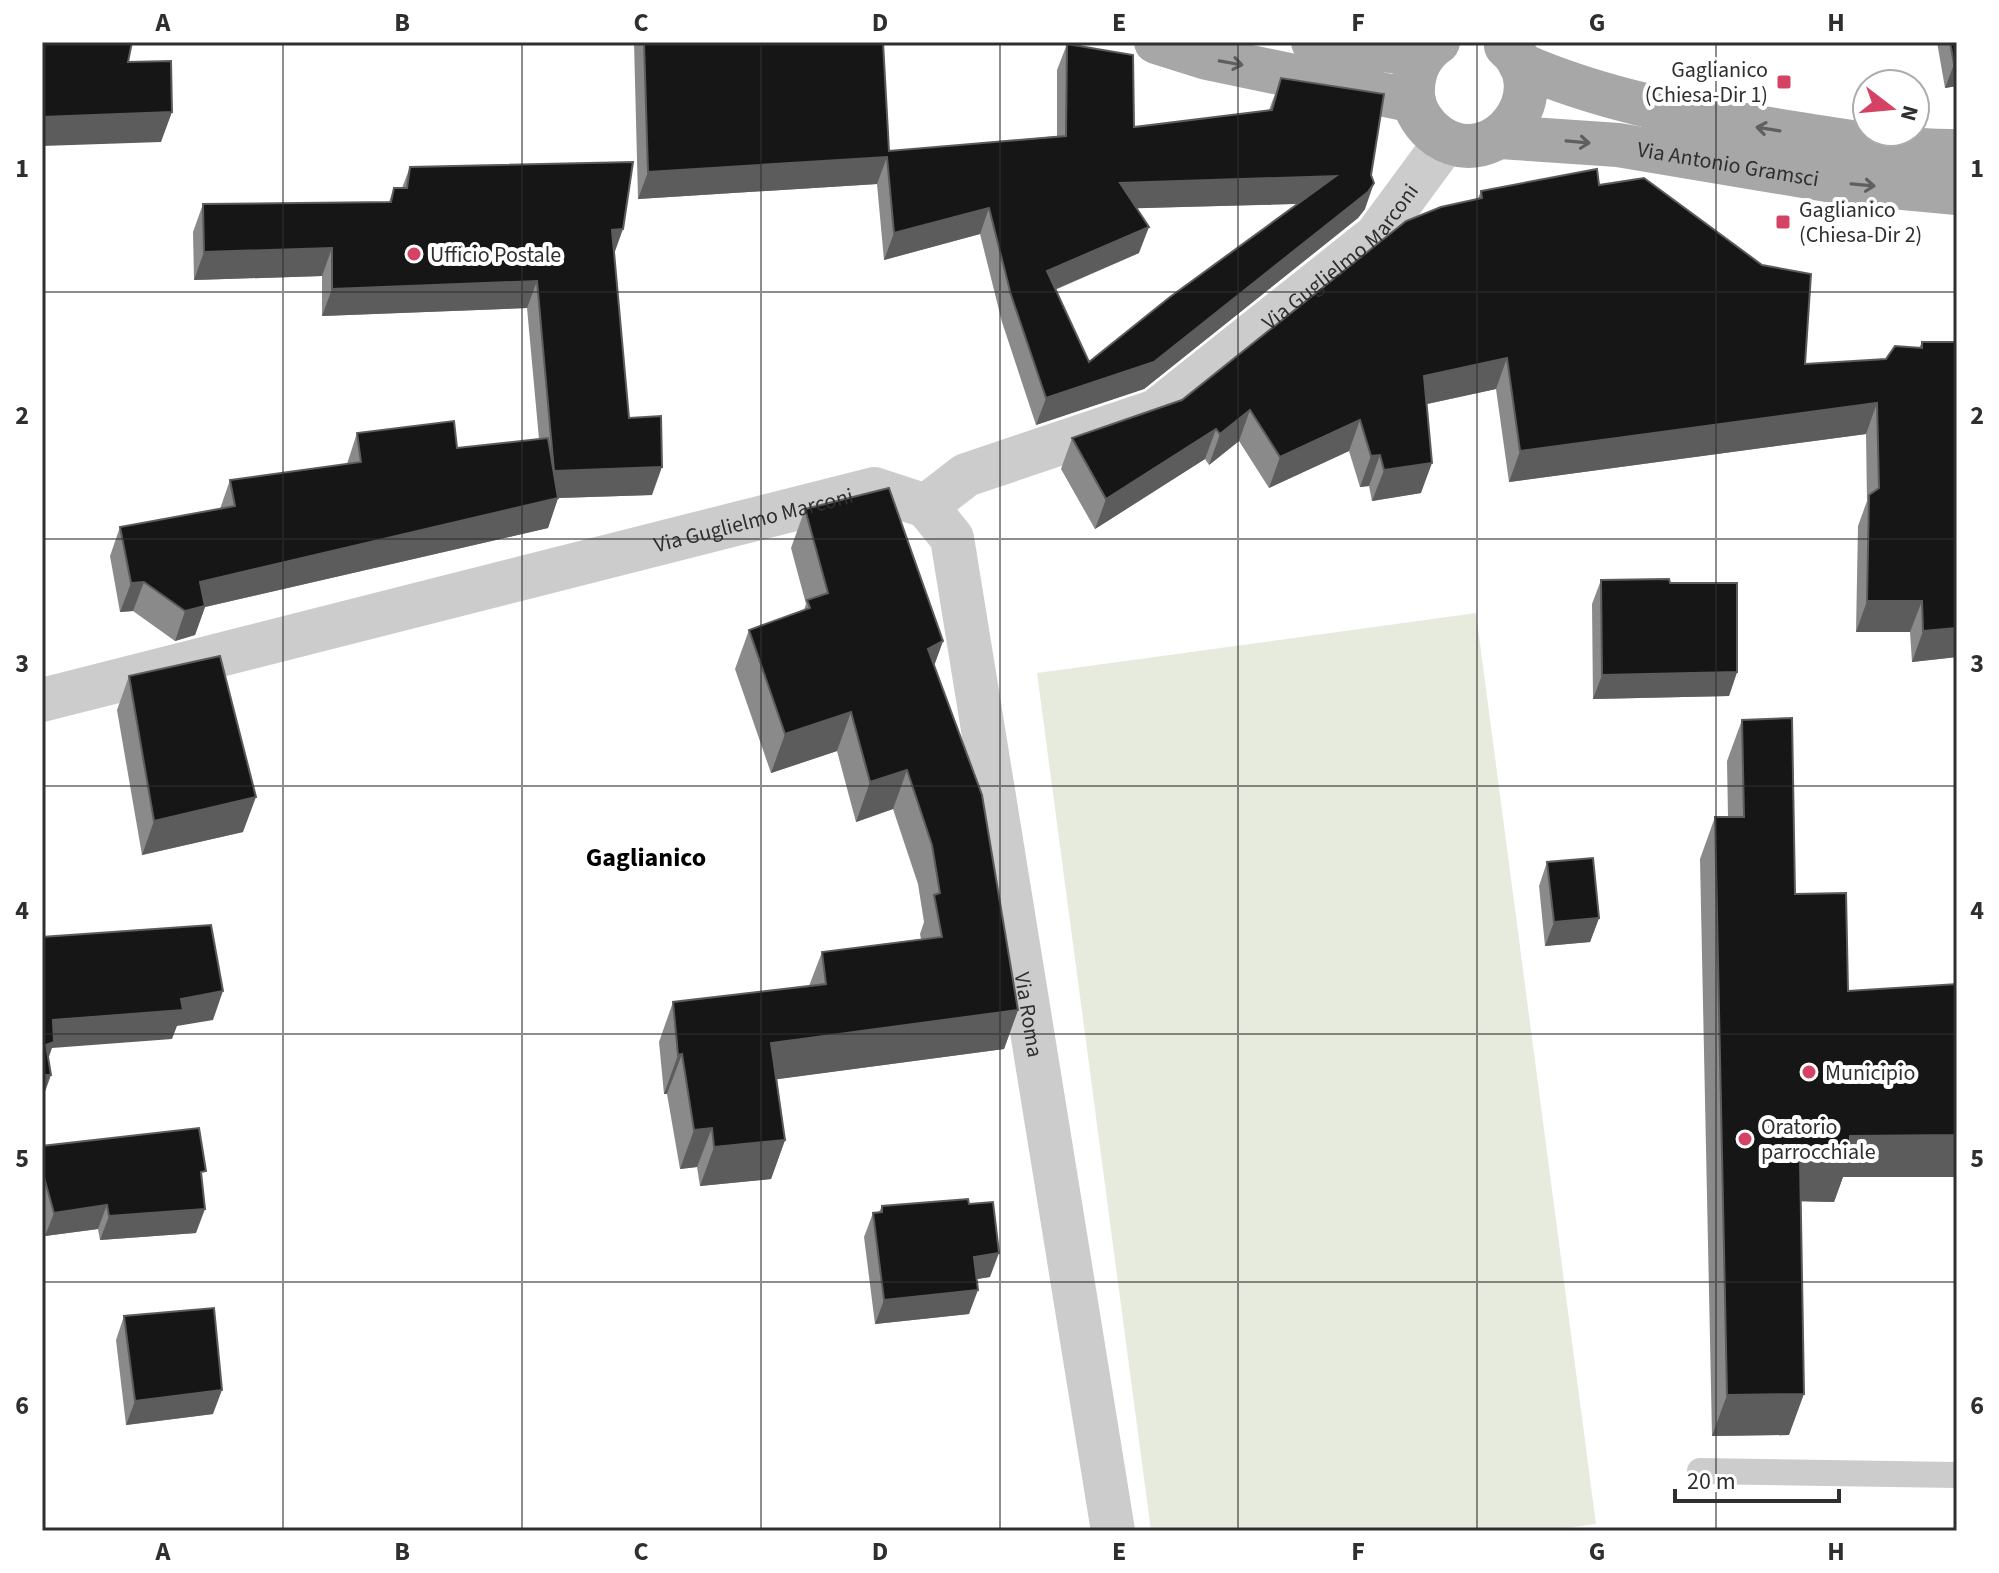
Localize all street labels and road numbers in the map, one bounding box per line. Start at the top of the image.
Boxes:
street label: Via Antonio Gramsci [1635,133,1821,195]
street label: Via Guglielmo Marconi [1255,177,1427,338]
street label: Via Guglielmo Marconi [651,480,857,561]
street label: Via Roma [1006,970,1051,1060]

